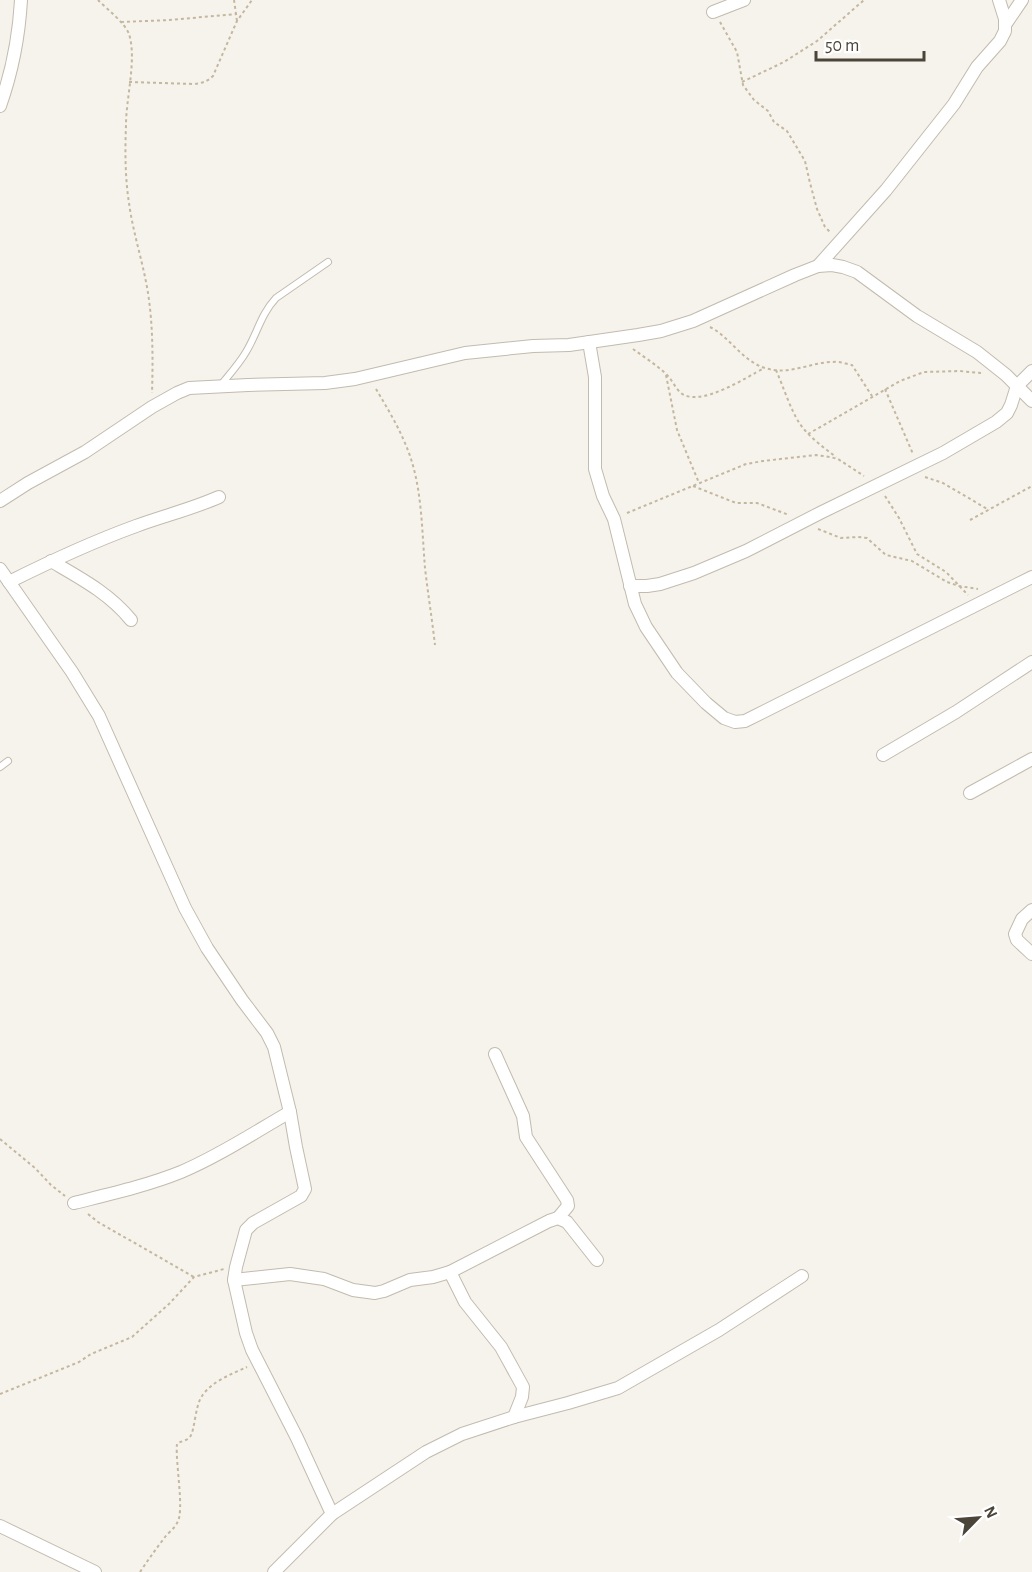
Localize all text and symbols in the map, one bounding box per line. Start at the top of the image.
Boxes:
scale bar [816,24,924,62]
text: 50 m [825,37,859,55]
north arrow [948,1488,1008,1548]
text: N [981,1504,1000,1521]

